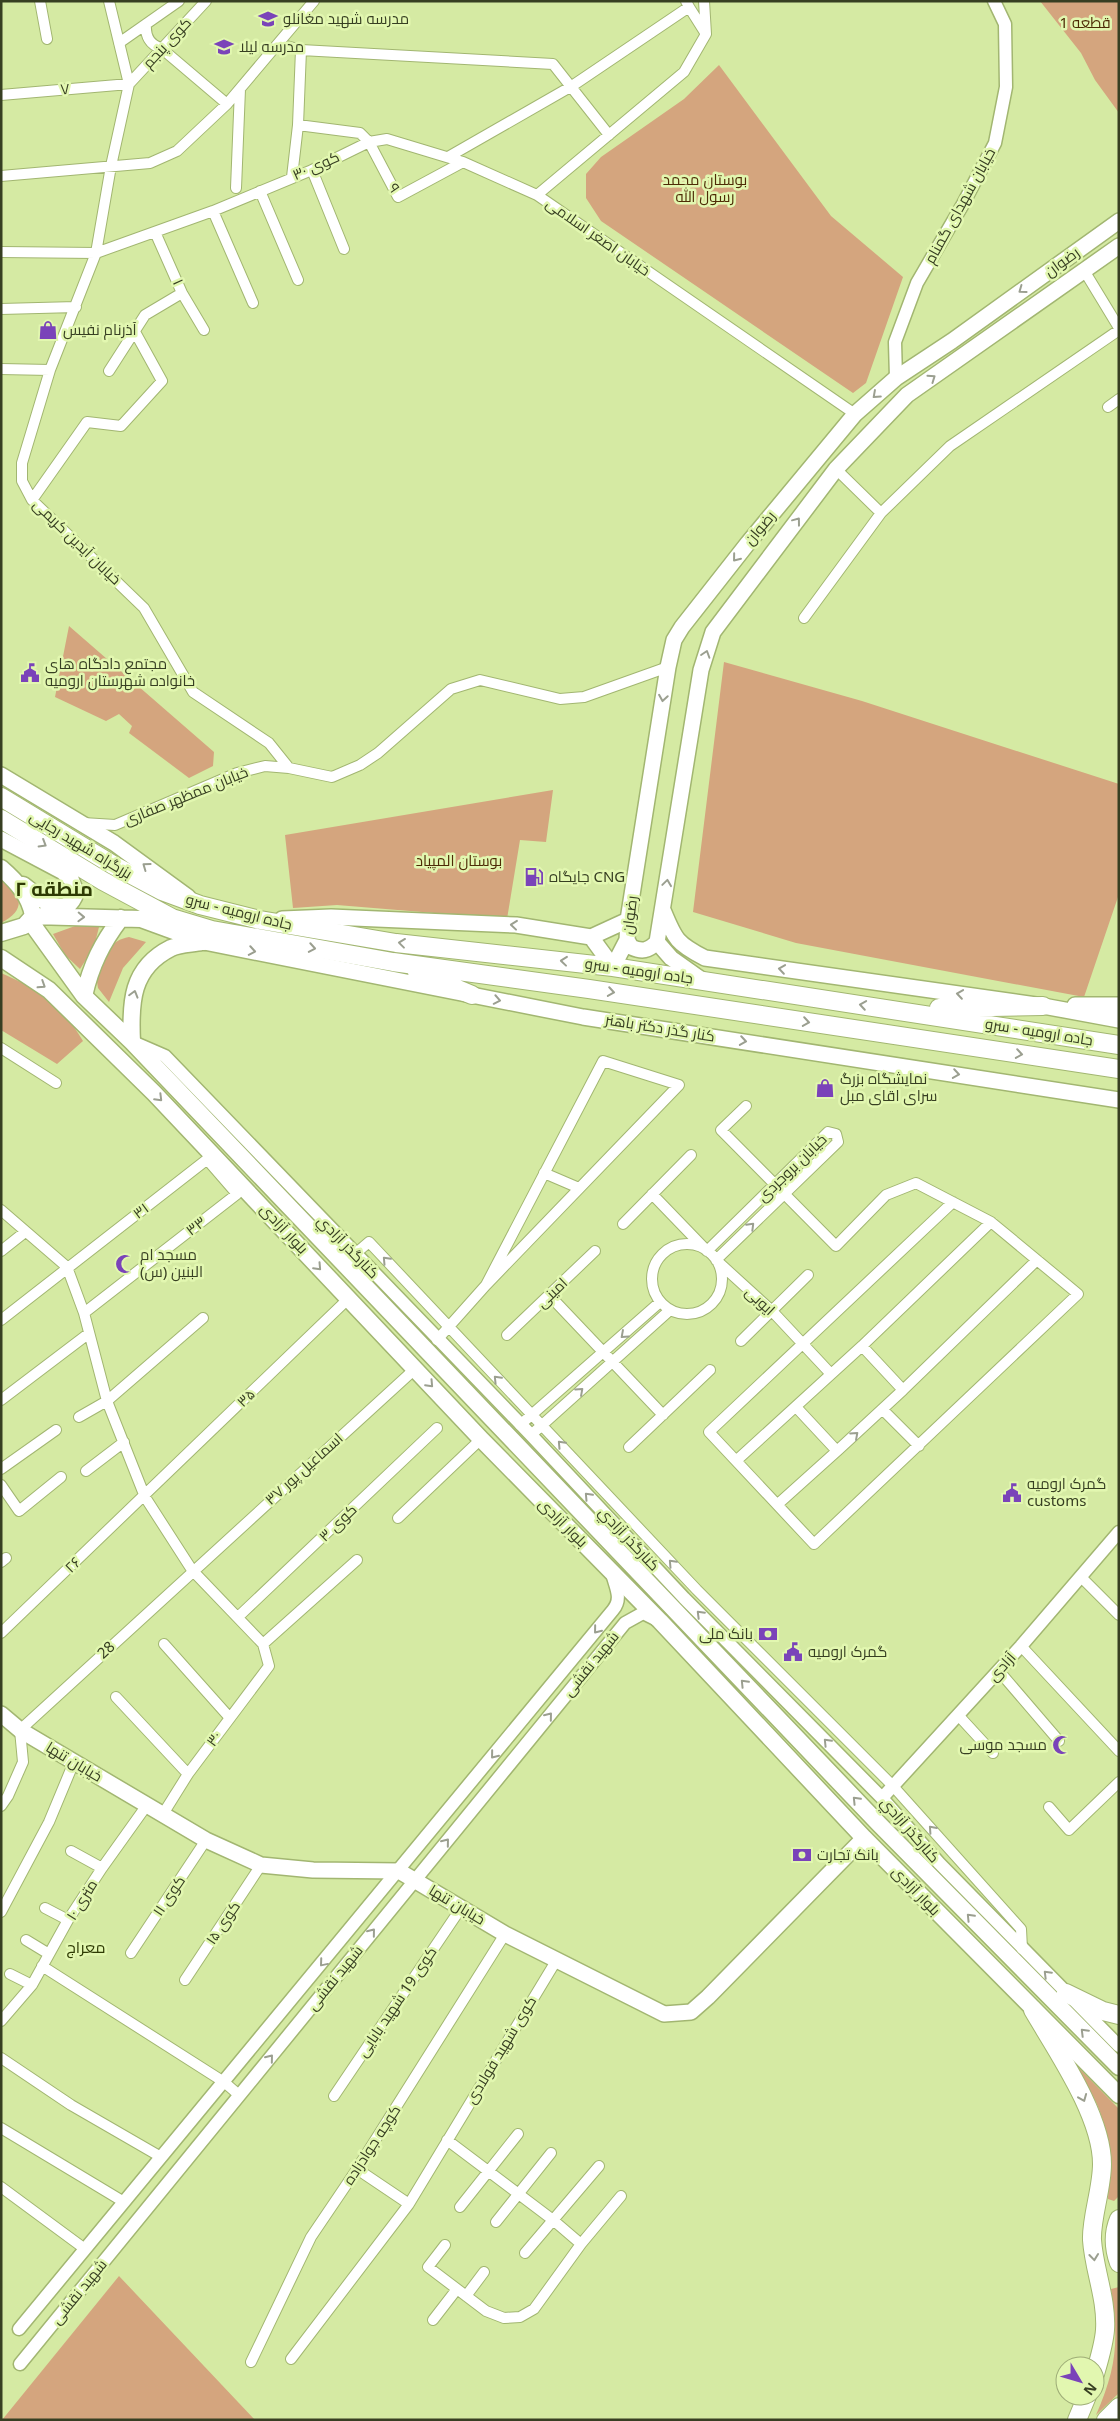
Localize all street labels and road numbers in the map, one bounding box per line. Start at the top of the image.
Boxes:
street label: کوی پنجم [138,13,196,73]
street label: ۷ [59,78,70,98]
street label: خیابان شهدای گمنام [919,144,1000,268]
street label: کوی ۳۰ [289,146,343,185]
street label: ۹ [384,178,405,196]
street label: خیابان اصغر اسلامی [542,193,655,281]
street label: رضوان [1040,242,1084,282]
street label: ۱ [169,275,189,288]
street label: خیابان آیدین کریمی [29,494,126,589]
street label: رضوان [739,506,780,549]
street label: خیابان ممظهر صفاری [120,761,251,830]
street label: بزرگراه شهید رجایی [26,806,137,884]
street label: جاده ارومیه - سرو [184,888,295,934]
street label: رضوان [617,894,642,936]
street label: جاده ارومیه - سرو [584,953,694,987]
street label: کنار گذر دکتر باهنر [603,1008,716,1046]
street label: جاده ارومیه - سرو [984,1013,1095,1049]
street label: خیابان بروجردی [752,1129,831,1206]
street label: ۳۱ [128,1198,152,1223]
street label: بلوار آزادی [256,1199,313,1258]
street label: کنارگذر آزادي [311,1210,384,1284]
street label: ۳۳ [181,1211,210,1239]
street label: امینی [532,1273,572,1313]
street label: ایوبی [741,1281,780,1320]
street label: ۳۵ [232,1384,259,1411]
street label: اسماعیل پور ۳۷ [260,1428,347,1509]
street label: بلوار آزادی [534,1493,593,1552]
street label: کوی ۳ [314,1499,361,1546]
street label: کنارگذر آزادي [593,1502,665,1577]
street label: ۲۶ [60,1552,85,1577]
street label: شهید نقشی [558,1627,623,1701]
street label: 28 [92,1636,118,1662]
street label: آزادی [983,1647,1020,1686]
street label: ۳۰ [201,1727,225,1750]
street label: خیابان تنها [42,1737,106,1787]
street label: کنارگذر آزادي [874,1792,945,1868]
street label: بلوار آزادی [887,1861,945,1920]
street label: کوی ۱۱ [147,1871,190,1920]
street label: ۱۰ متری [61,1875,102,1924]
street label: خیابان تنها [425,1880,489,1930]
street label: کوی ۱۵ [200,1897,245,1949]
street label: شهید نقشی [302,1941,367,2015]
street label: کوی 19 شهید بابایی [352,1942,441,2061]
street label: کوی شهید فولادی [460,1992,541,2108]
street label: کوچه جوادزاده [338,2101,405,2189]
street label: شهید نقشی [46,2255,111,2329]

